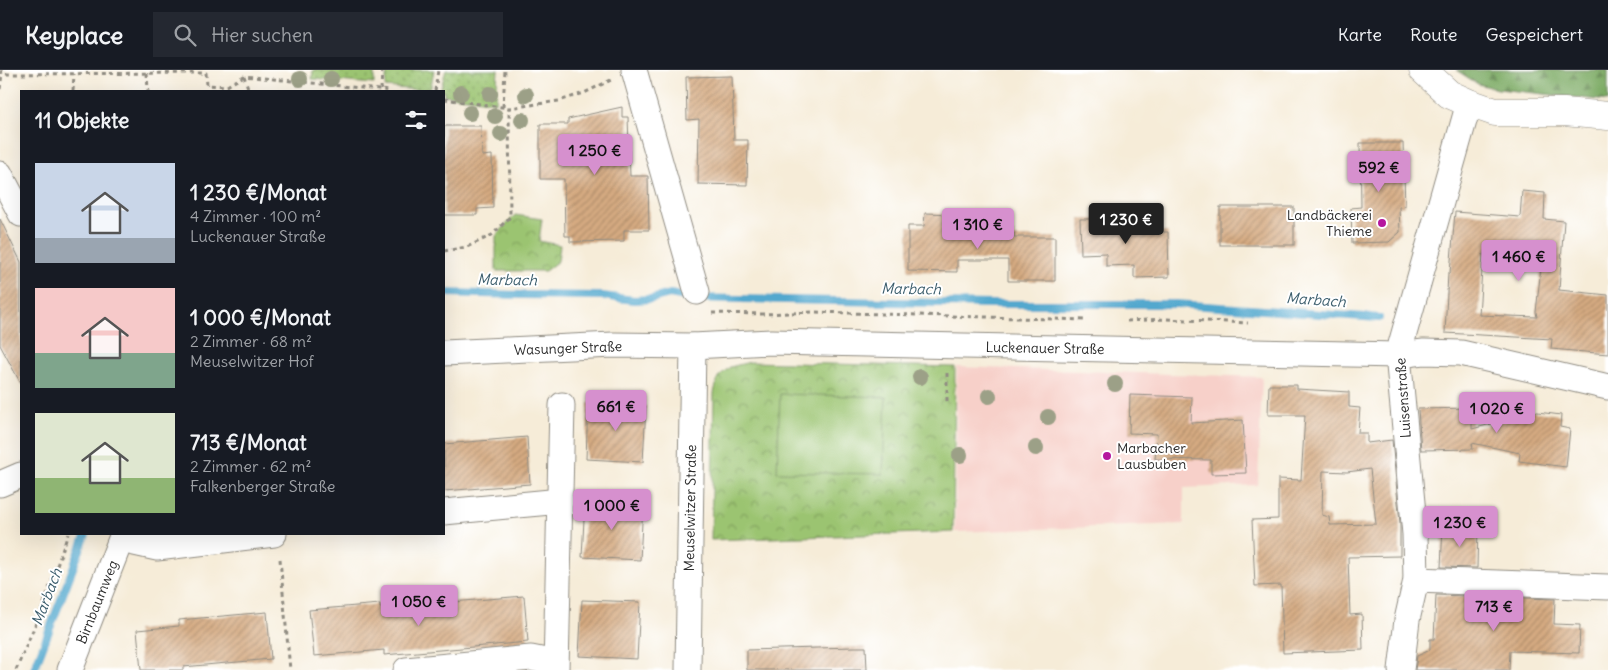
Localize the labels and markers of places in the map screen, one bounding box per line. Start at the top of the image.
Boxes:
pin: 1 250 € [549,134,641,176]
pin: 592 € [1344,150,1414,193]
pin: 1 230 € [1080,202,1172,245]
place label: Landbäckerei Thieme [1287,206,1372,240]
pin: 1 310 € [932,208,1024,250]
marker: Landbäckerei Thieme [1376,217,1388,229]
pin: 1 460 € [1473,240,1565,282]
pin: 661 € [581,390,651,432]
pin: 1 020 € [1451,392,1543,434]
place label: Marbacher Lausbuben [1117,439,1186,473]
marker: Marbacher Lausbuben [1101,450,1113,462]
pin: 1 000 € [566,488,658,531]
pin: 1 230 € [1414,506,1506,548]
pin: 1 050 € [373,584,465,627]
pin: 713 € [1459,590,1529,632]

